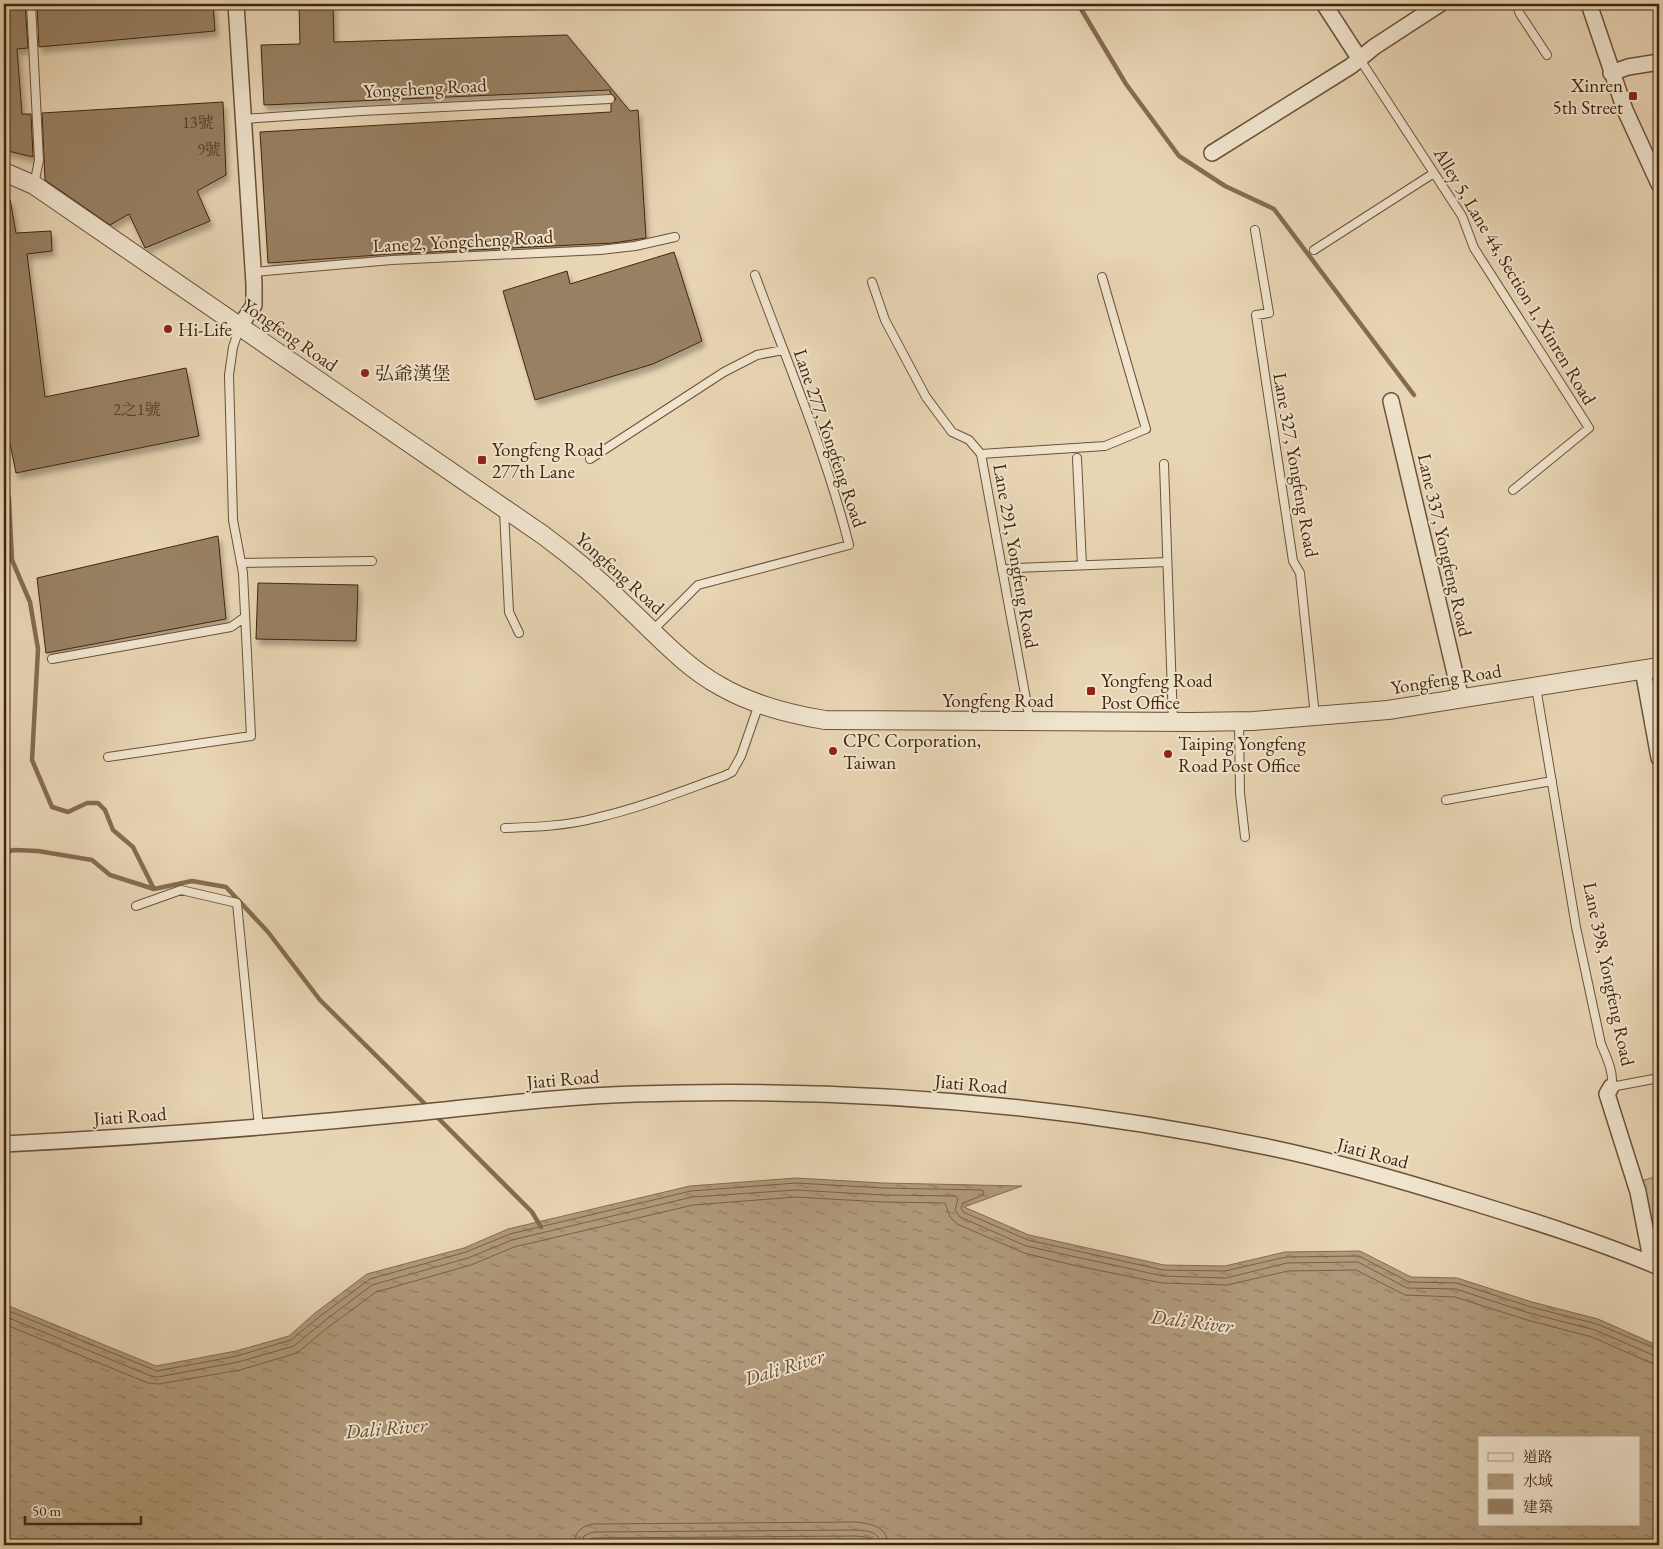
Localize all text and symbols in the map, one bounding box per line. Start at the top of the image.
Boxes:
street label: Yongcheng Road [363,72,488,104]
place label: Xinren 5th Street [1553,73,1623,120]
marker: Xinren 5th Street [1627,90,1639,102]
house number: 13號 [182,112,214,133]
house number: 9號 [197,139,221,160]
street label: Alley 5, Lane 44, Section 1, Xinren Road [1428,142,1602,410]
street label: Lane 2, Yongcheng Road [372,224,554,258]
street label: Yongfeng Road [237,293,343,377]
place label: Hi-Life [178,317,232,342]
marker: Hi-Life [162,323,174,335]
street label: Lane 277, Yongfeng Road [788,345,872,531]
place label: 弘爺漢堡 [375,361,451,386]
marker: 弘爺漢堡 [359,367,371,379]
street label: Lane 327, Yongfeng Road [1267,371,1325,560]
house number: 2之1號 [113,399,161,420]
place label: Yongfeng Road 277th Lane [492,437,604,484]
street label: Lane 337, Yongfeng Road [1412,451,1478,639]
marker: Yongfeng Road 277th Lane [476,454,488,466]
street label: Lane 291, Yongfeng Road [987,462,1045,651]
street label: Yongfeng Road [570,526,670,620]
street label: Yongfeng Road [1389,658,1503,700]
place label: Yongfeng Road Post Office [1101,668,1213,715]
marker: Yongfeng Road Post Office [1085,685,1097,697]
street label: Yongfeng Road [942,688,1054,713]
place label: CPC Corporation, Taiwan [843,728,981,775]
place label: Taiping Yongfeng Road Post Office [1178,731,1306,778]
marker: CPC Corporation, Taiwan [827,745,839,757]
marker: Taiping Yongfeng Road Post Office [1162,748,1174,760]
street label: Lane 398, Yongfeng Road [1577,880,1641,1068]
street label: Jiati Road [524,1063,601,1095]
street label: Jiati Road [932,1068,1009,1100]
street label: Jiati Road [91,1101,168,1131]
street label: Jiati Road [1333,1131,1412,1175]
water label: Dali River [1149,1303,1236,1339]
water label: Dali River [740,1342,829,1392]
water label: Dali River [343,1411,430,1445]
legend [1478,1436,1640,1526]
text: 道路 [1523,1447,1553,1466]
text: 水域 [1523,1471,1553,1490]
scale bar [25,1494,141,1526]
text: 建築 [1523,1497,1553,1516]
text: 50 m [32,1501,61,1520]

